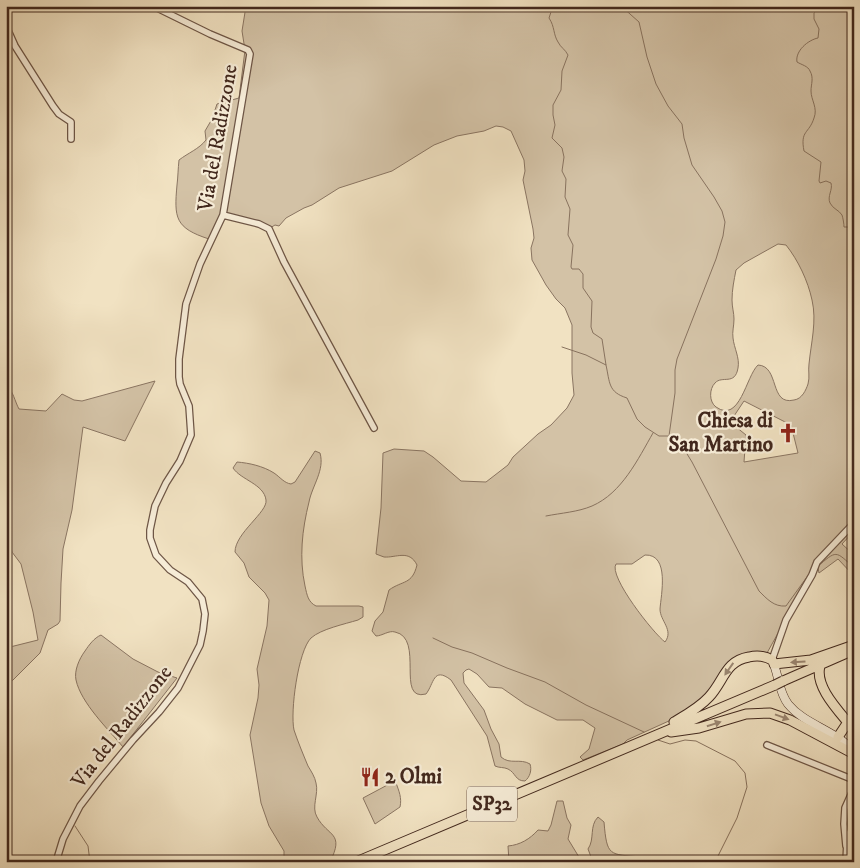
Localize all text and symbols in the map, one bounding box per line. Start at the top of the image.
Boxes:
street label: Via del Radizzone [192,62,244,214]
place label: Chiesa di San Martino [668,408,774,458]
church icon: Chiesa di San Martino [777,422,799,444]
one-way arrow [789,658,805,666]
street label: Via del Radizzone [65,660,178,794]
one-way arrow [724,662,734,676]
one-way arrow [774,714,789,721]
one-way arrow [707,720,722,727]
place label: 2 Olmi [385,764,443,790]
restaurant icon: 2 Olmi [359,766,381,788]
road number: SP32 [467,786,517,822]

